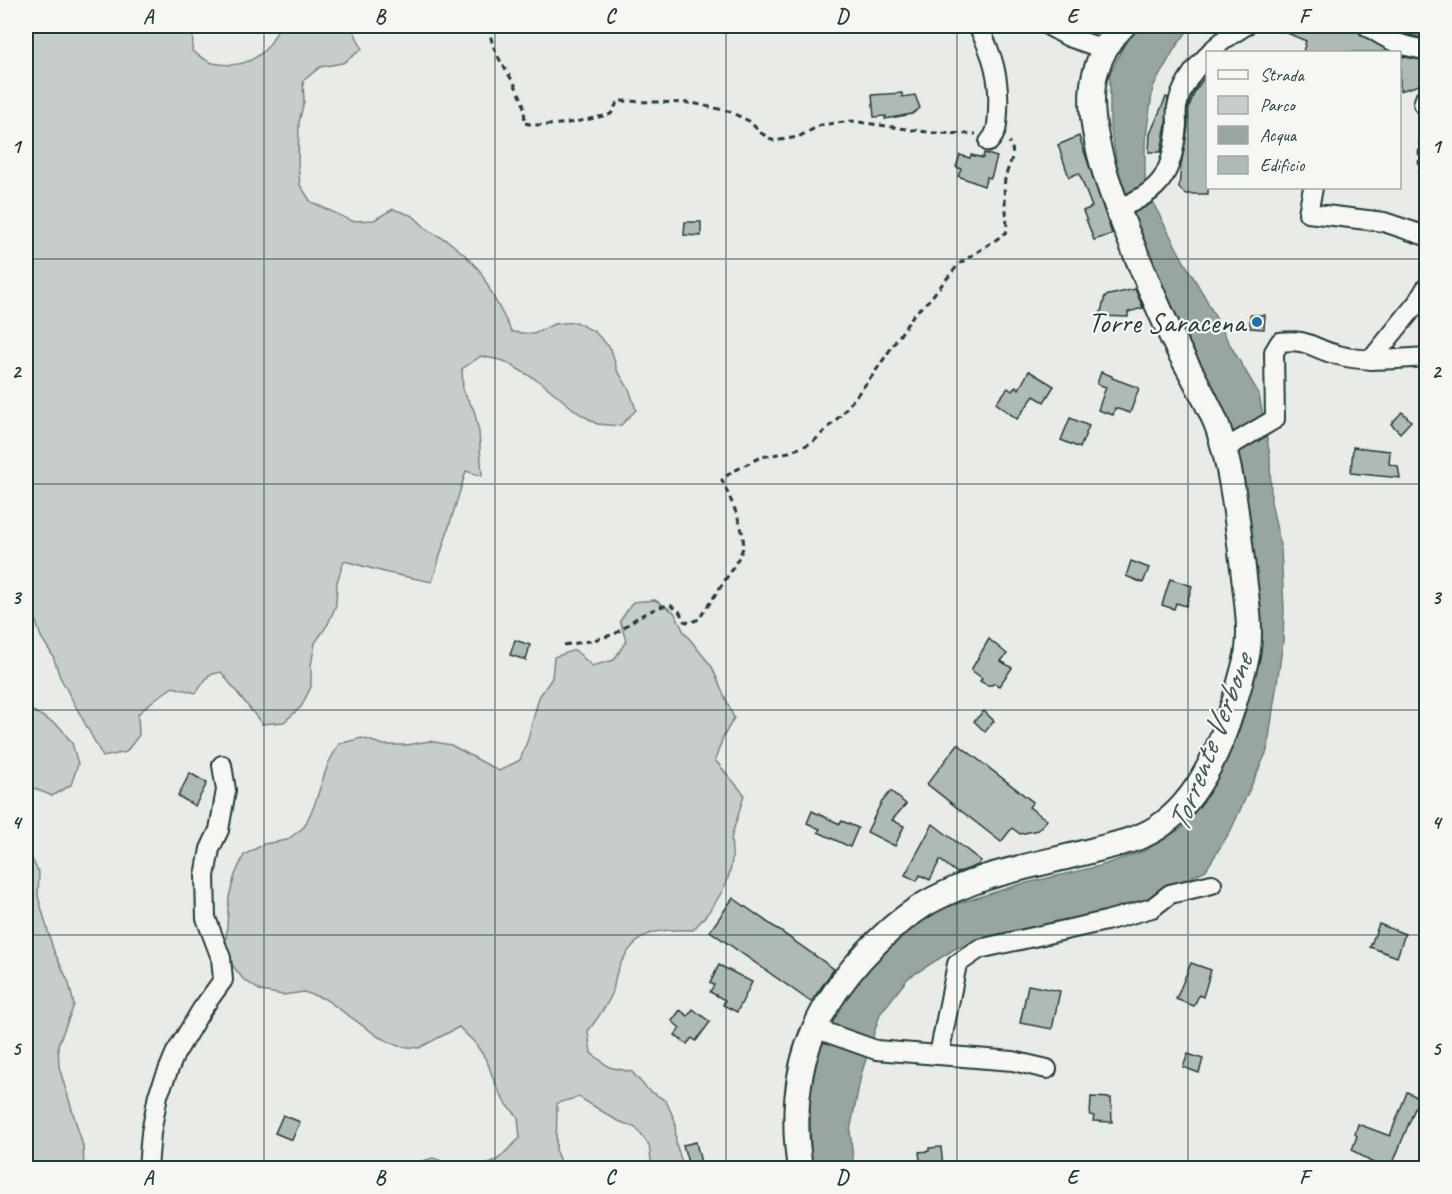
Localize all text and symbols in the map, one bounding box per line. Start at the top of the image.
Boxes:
text: A [143,4,155,29]
text: B [375,4,387,29]
text: C [605,4,617,29]
text: D [836,4,850,29]
text: E [1067,4,1081,29]
text: F [1299,4,1313,29]
legend [1206,51,1401,189]
text: Strada [1260,64,1305,86]
text: Parco [1260,94,1296,116]
text: Acqua [1260,124,1298,146]
text: 1 [12,134,23,159]
text: 1 [1432,134,1443,159]
text: Edificio [1260,154,1306,176]
place label: Torre Saracena [1088,303,1248,341]
marker: Torre Saracena [1250,315,1264,329]
text: 2 [12,359,23,384]
text: 2 [1432,359,1443,384]
text: 3 [12,585,23,610]
text: 3 [1432,585,1443,610]
water label: Torrente Verbone [1157,644,1264,837]
text: 4 [12,810,24,835]
text: 4 [1432,810,1444,835]
text: 5 [12,1036,23,1061]
text: 5 [1432,1036,1443,1061]
text: A [143,1165,155,1190]
text: B [375,1165,387,1190]
text: C [605,1165,617,1190]
text: D [836,1165,850,1190]
text: E [1067,1165,1081,1190]
text: F [1299,1165,1313,1190]

